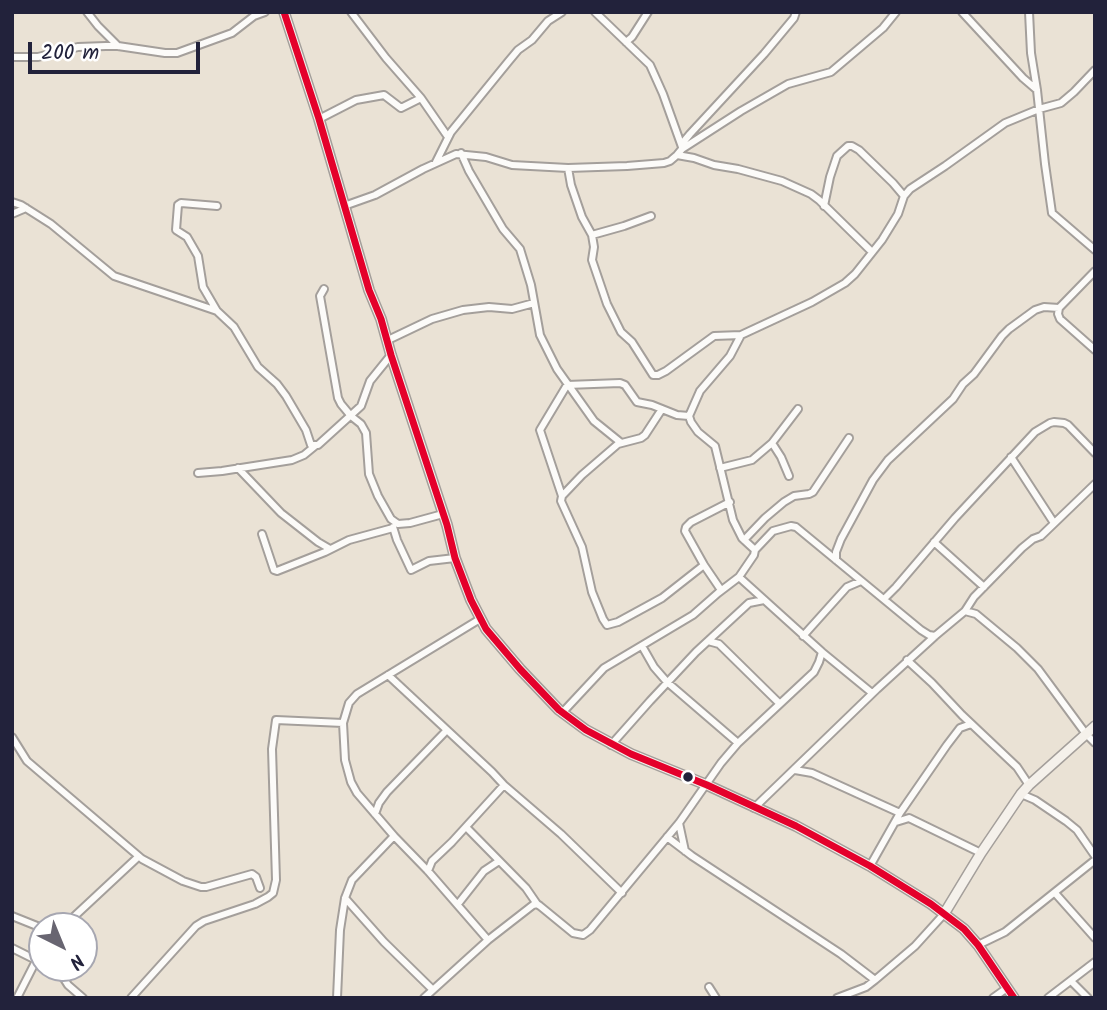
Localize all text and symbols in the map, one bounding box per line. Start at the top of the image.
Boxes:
scale bar [32,28,203,72]
text: 200 m [41,37,99,70]
unlabelled marker [681,770,695,784]
north arrow [28,912,98,982]
text: N [61,946,91,976]

